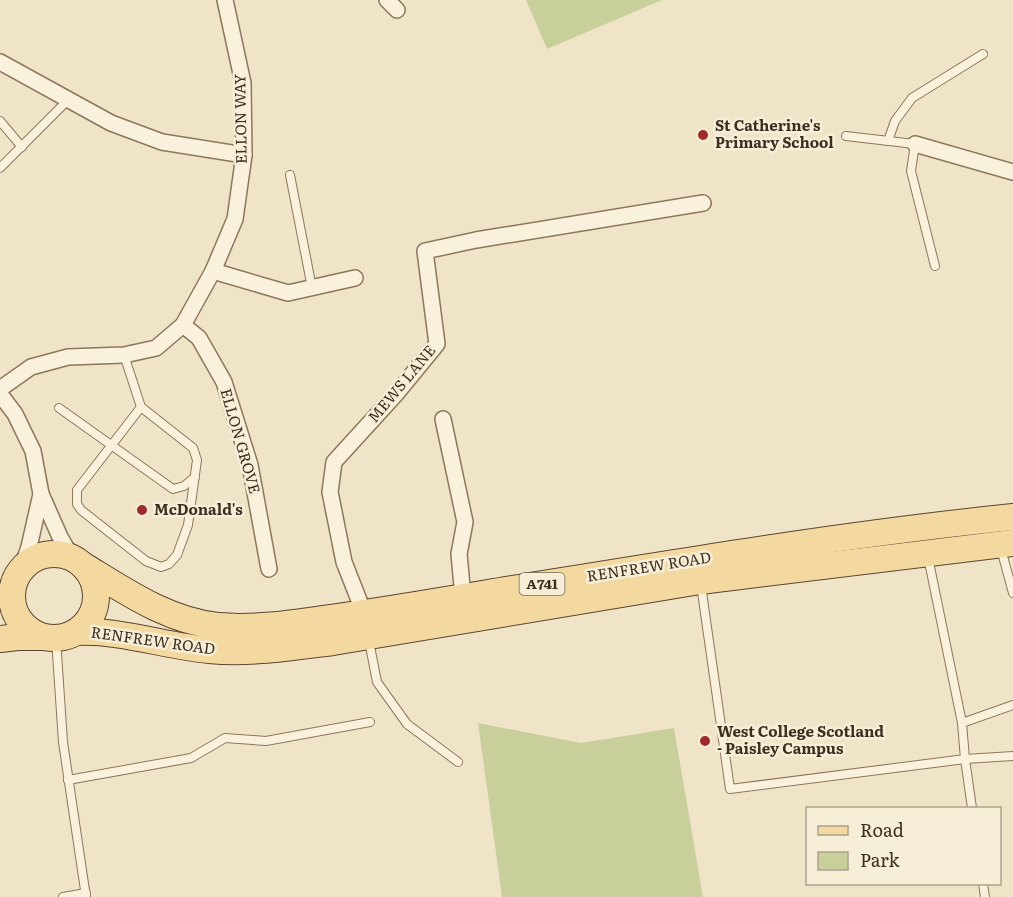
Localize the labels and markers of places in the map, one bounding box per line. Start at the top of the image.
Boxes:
place label: St Catherine's Primary School [715,113,834,153]
marker: St Catherine's Primary School [696,128,710,142]
place label: McDonald's [154,497,243,520]
marker: McDonald's [135,503,149,517]
place label: West College Scotland - Paisley Campus [717,719,884,759]
marker: West College Scotland - Paisley Campus [698,734,712,748]

